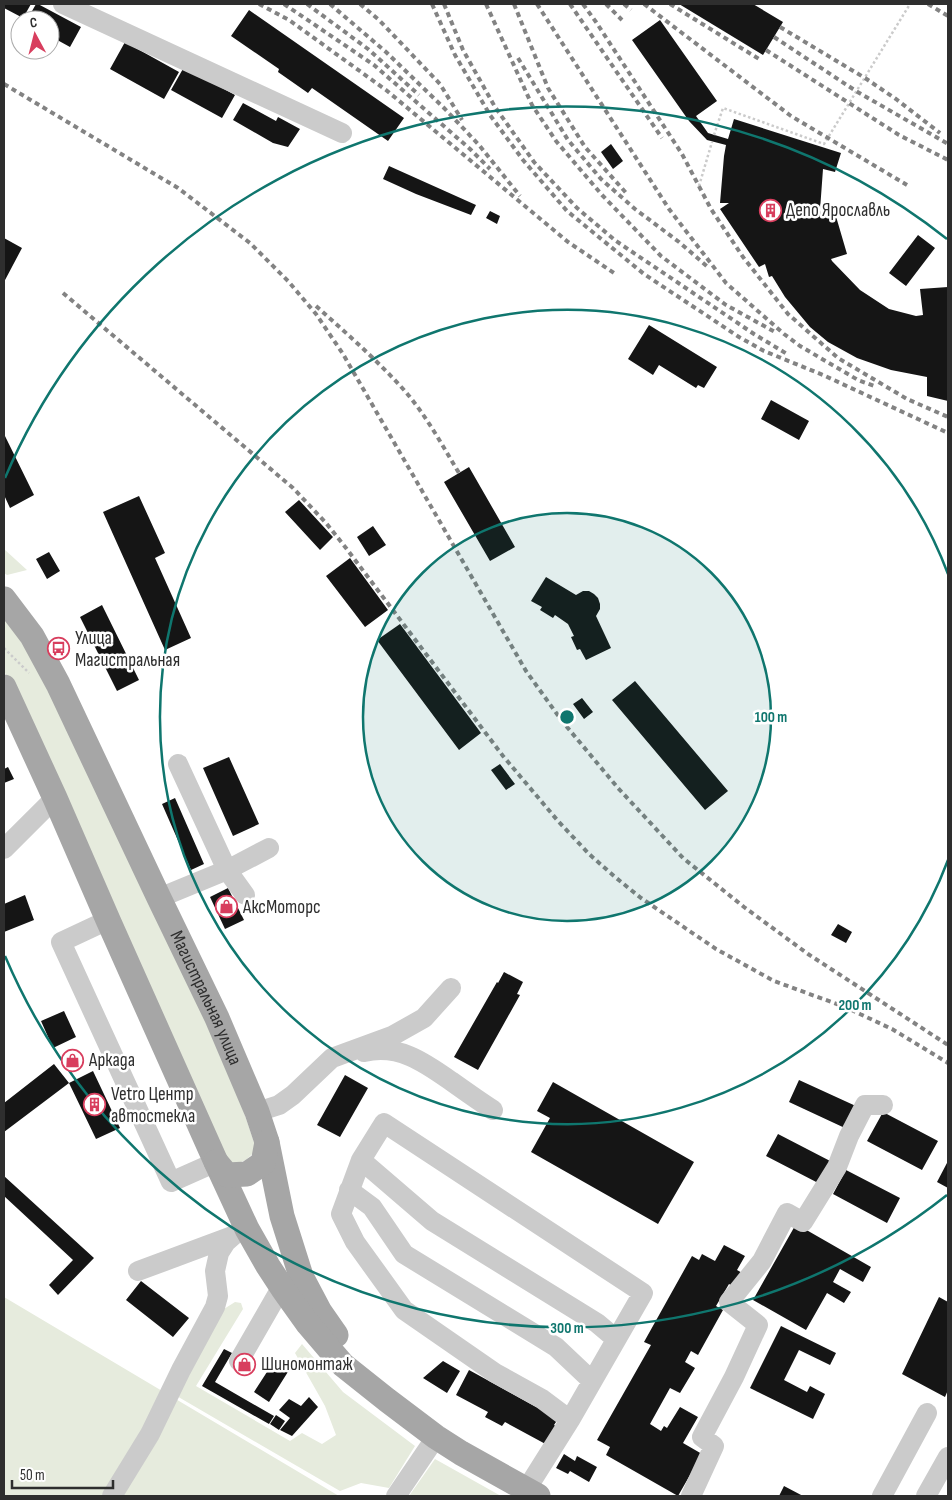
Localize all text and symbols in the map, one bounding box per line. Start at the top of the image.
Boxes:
north arrow [10,10,60,60]
text: С [29,14,38,31]
building icon: Депо Ярославль [758,198,782,222]
place label: Депо Ярославль [786,199,890,222]
place label: Улица Магистральная [75,627,180,672]
bus stop icon: Улица Магистральная [47,637,71,661]
centre of rings [558,708,576,726]
text: 100 m [755,708,787,727]
shop icon: АксМоторс [215,895,239,919]
place label: АксМоторс [242,896,321,919]
street label: Магистральная улица [165,927,247,1068]
text: 200 m [838,996,872,1015]
shop icon: Аркада [61,1048,85,1072]
place label: Аркада [88,1049,135,1072]
place label: Vetro Центр автостекла [111,1083,195,1128]
building icon: Vetro Центр автостекла [83,1093,107,1117]
text: 300 m [550,1319,584,1338]
shop icon: Шиномонтаж [233,1352,257,1376]
place label: Шиномонтаж [261,1353,353,1376]
scale bar [12,1458,114,1490]
text: 50 m [20,1466,45,1485]

